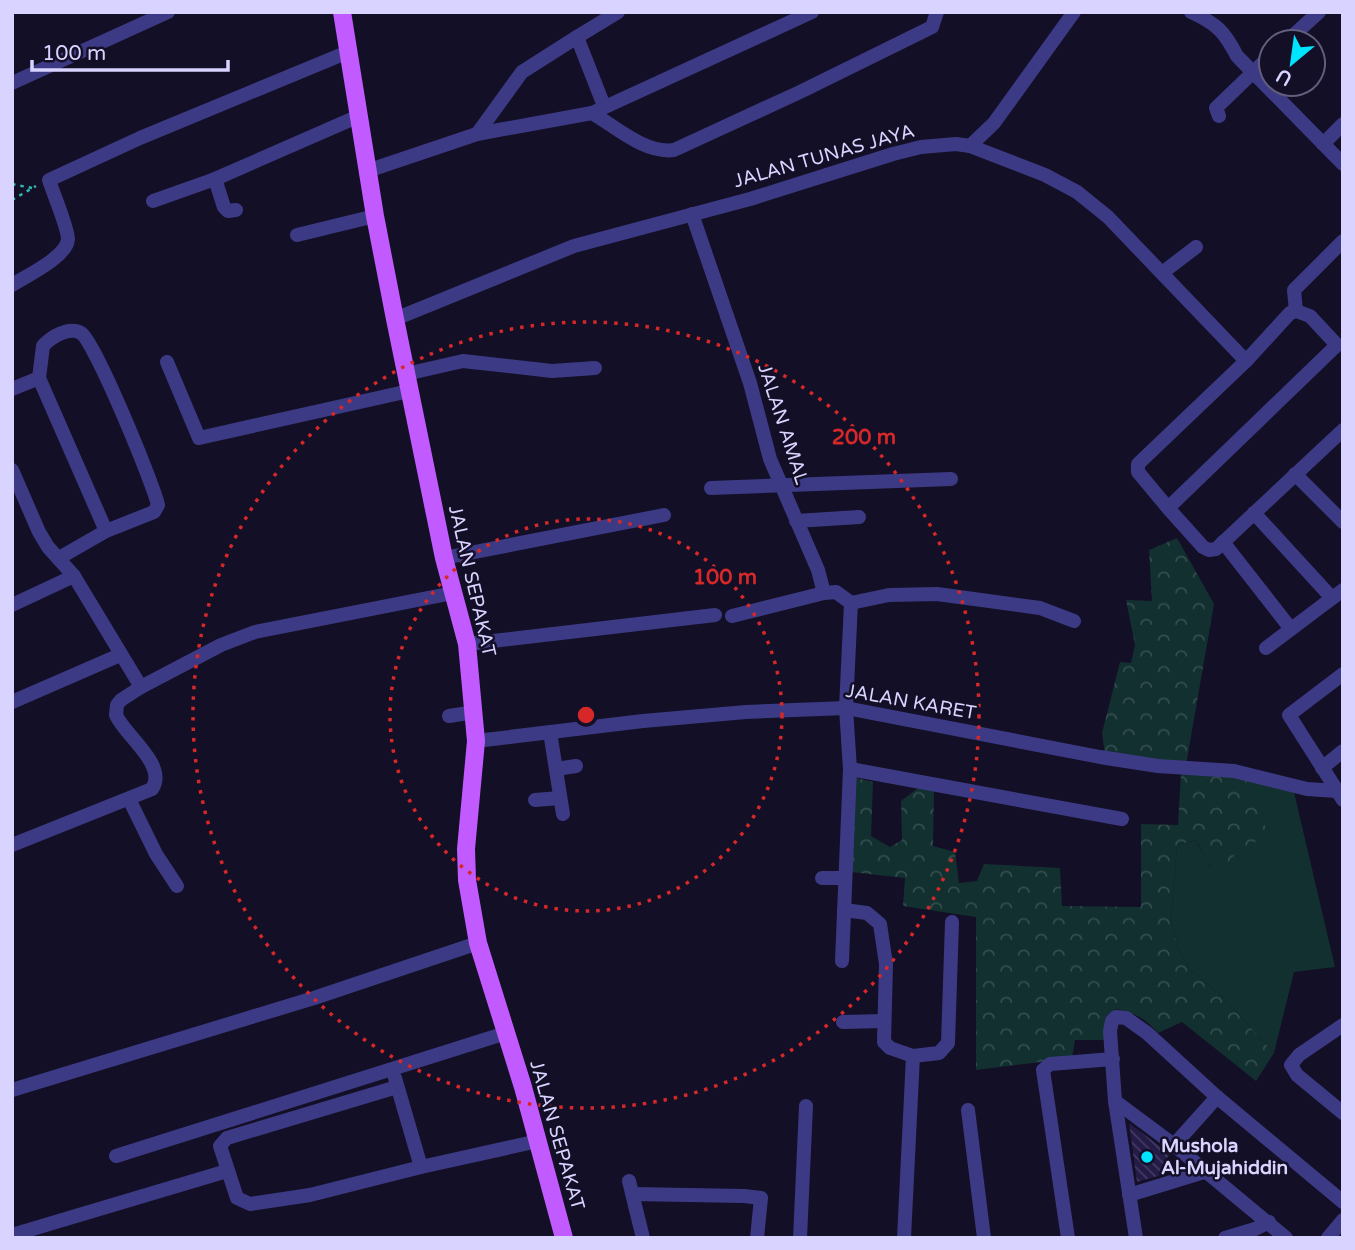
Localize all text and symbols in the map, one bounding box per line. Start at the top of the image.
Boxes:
scale bar [32,28,228,72]
north arrow [1257,28,1327,98]
text: 100 m [42,41,106,66]
text: U [1273,64,1296,90]
street label: JALAN TUNAS JAYA [731,120,917,192]
street label: JALAN AMAL [753,361,813,487]
text: 200 m [832,425,896,450]
street label: JALAN SEPAKAT [444,503,500,659]
text: 100 m [693,565,757,590]
street label: JALAN KARET [844,680,978,724]
centre of rings [574,703,598,727]
street label: JALAN SEPAKAT [525,1058,589,1213]
place label: Mushola Al-Mujahiddin [1161,1135,1288,1180]
marker: Mushola Al-Mujahiddin [1139,1149,1155,1165]

